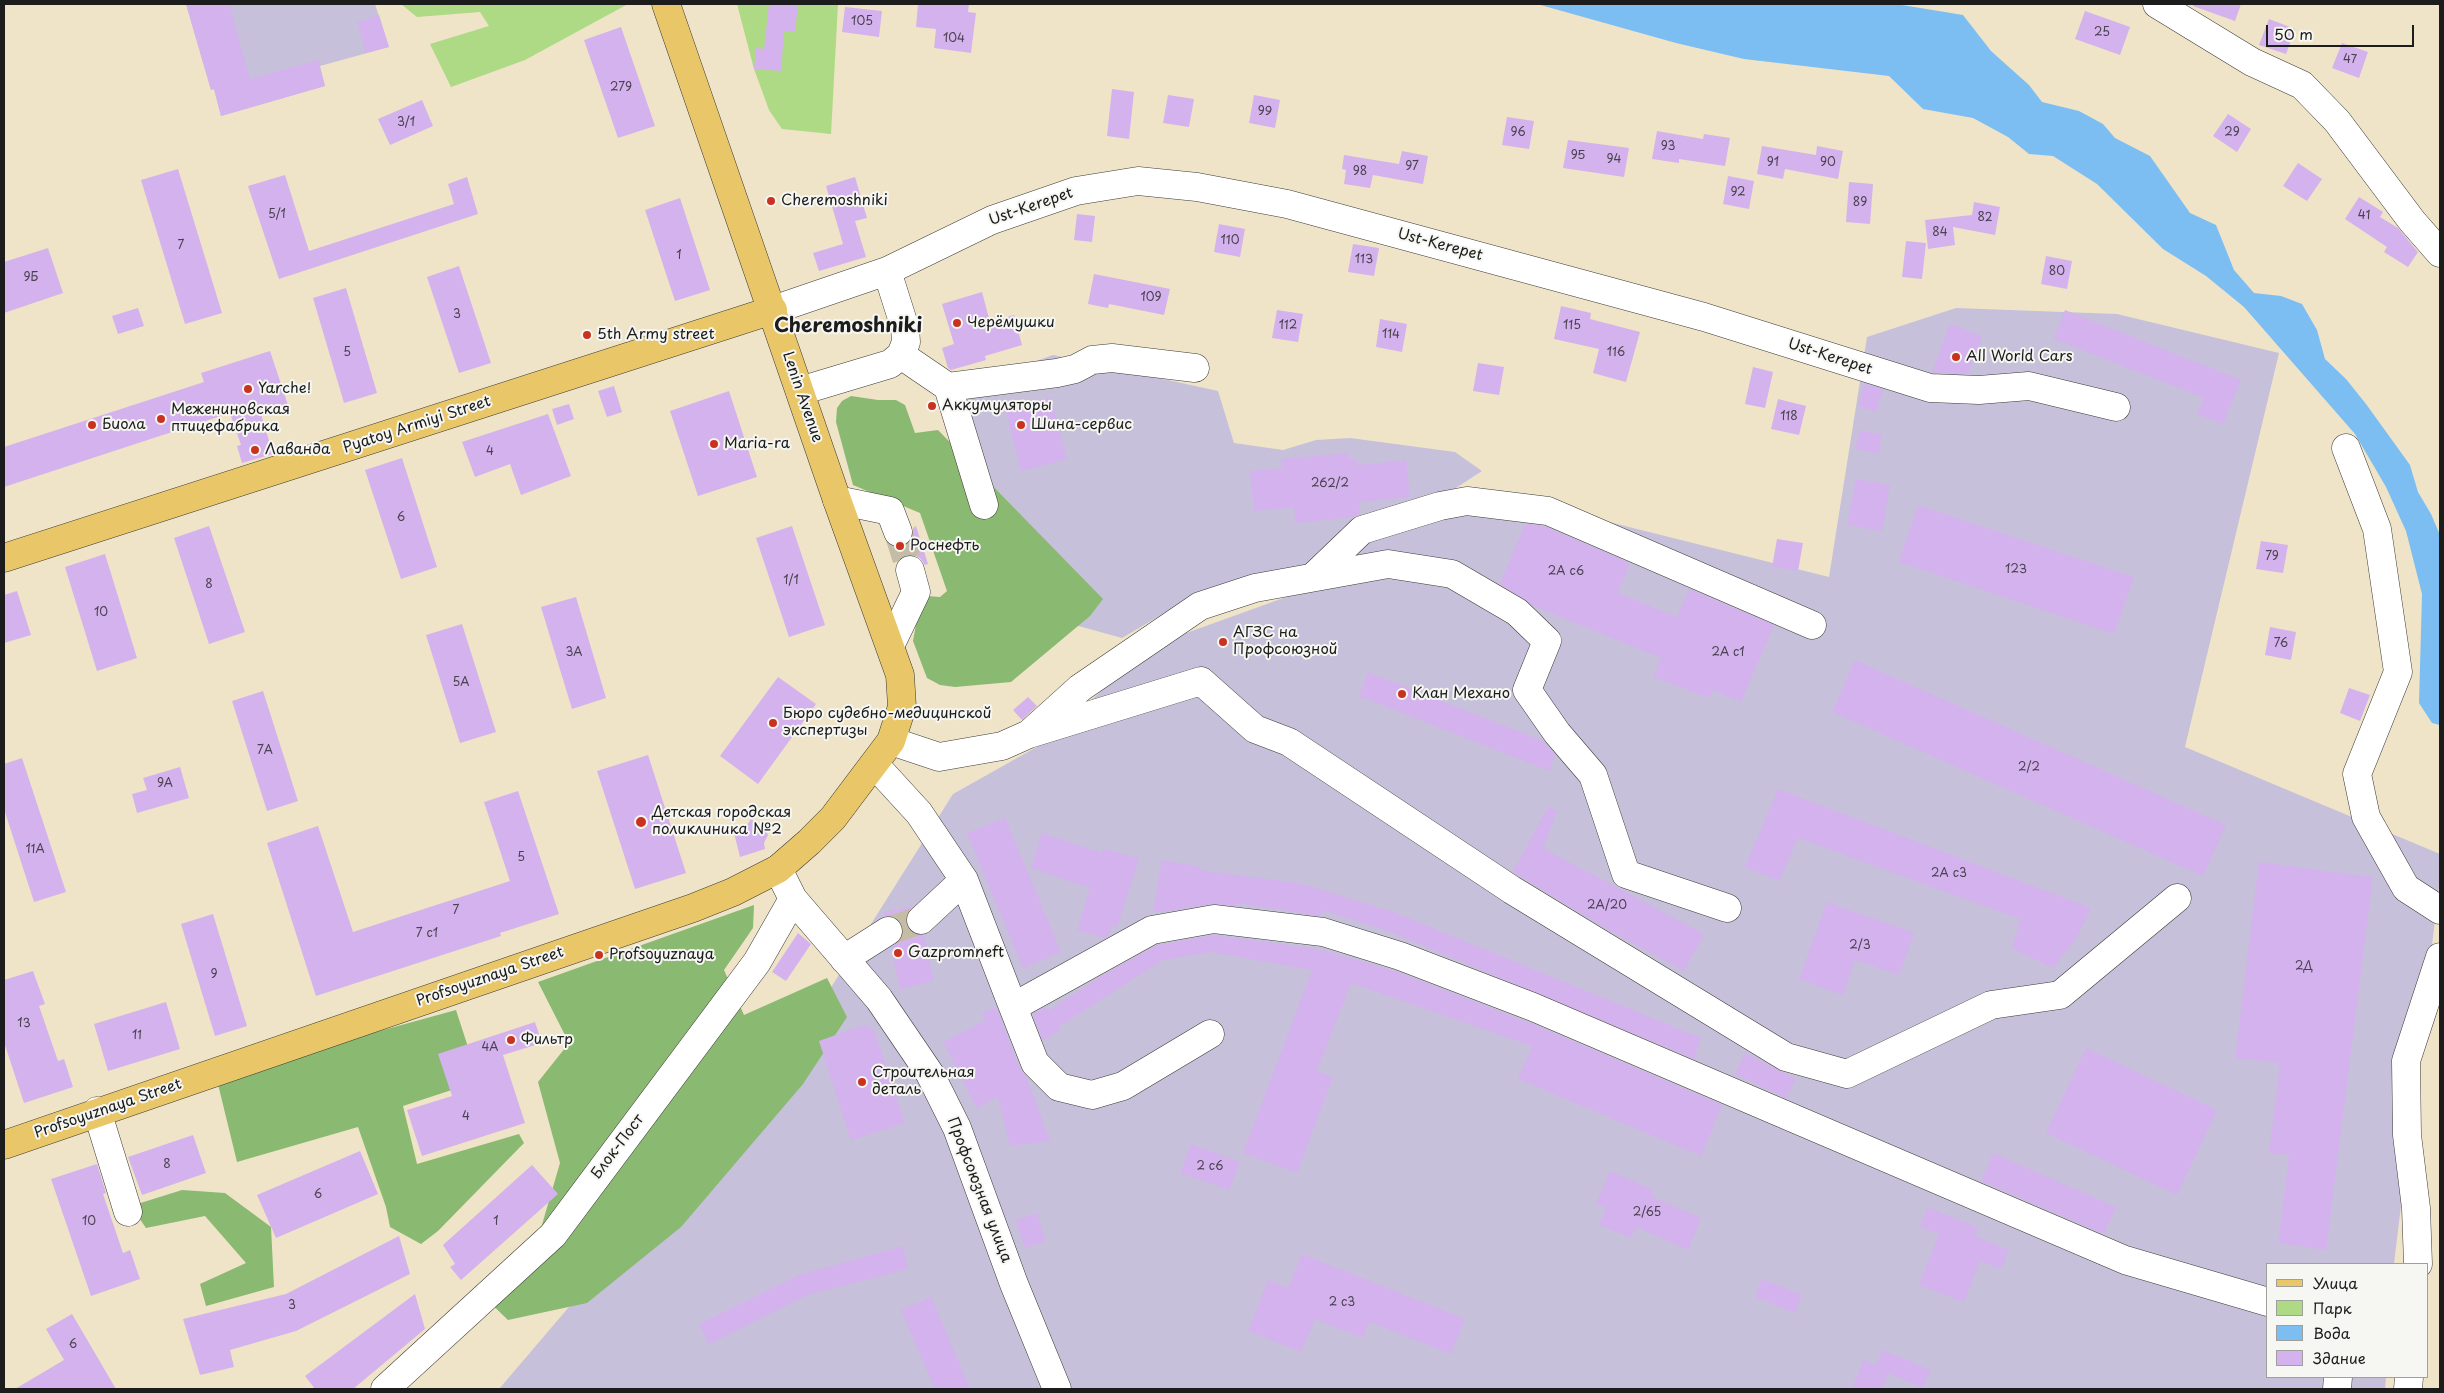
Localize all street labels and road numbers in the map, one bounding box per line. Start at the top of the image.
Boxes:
street label: Ust-Kerepet [987,184,1075,230]
street label: Ust-Kerepet [1395,225,1485,265]
street label: Ust-Kerepet [1786,335,1874,379]
street label: Lenin Avenue [778,349,826,445]
street label: Pyatoy Armiyi Street [341,393,493,457]
street label: Profsoyuznaya Street [414,943,566,1011]
street label: Profsoyuznaya Street [32,1075,184,1143]
street label: Блок-Пост [588,1111,648,1183]
street label: Профсоюзная улица [943,1115,1015,1265]

